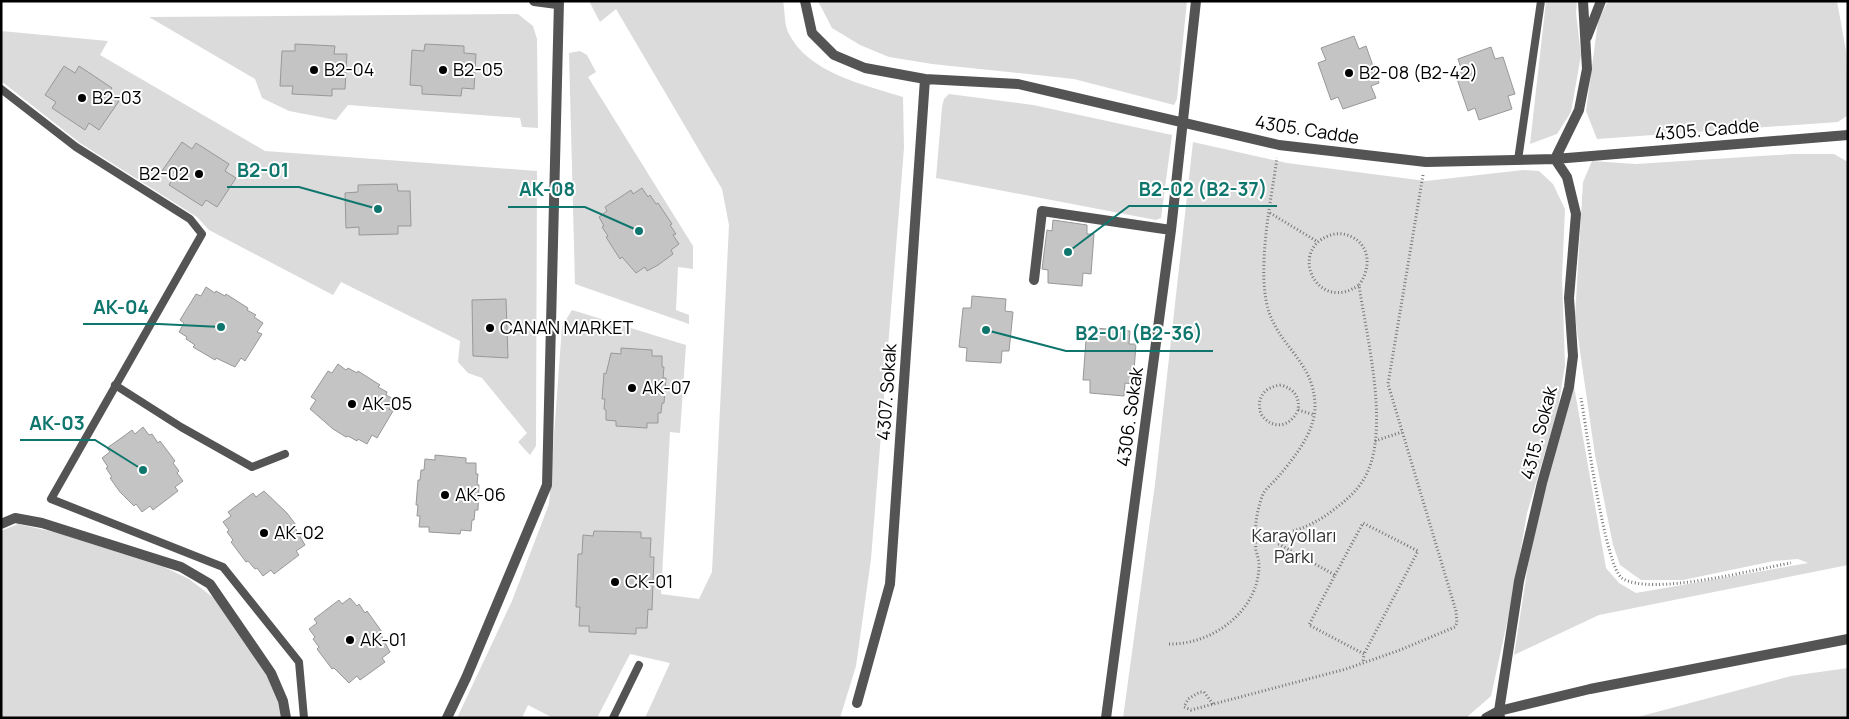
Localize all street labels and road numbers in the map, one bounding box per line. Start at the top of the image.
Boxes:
street label: 4305. Cadde [1254,109,1361,149]
street label: 4305. Cadde [1654,112,1760,146]
street label: 4307. Sokak [871,342,901,441]
street label: 4306. Sokak [1110,364,1148,468]
street label: 4315. Sokak [1514,382,1562,482]

